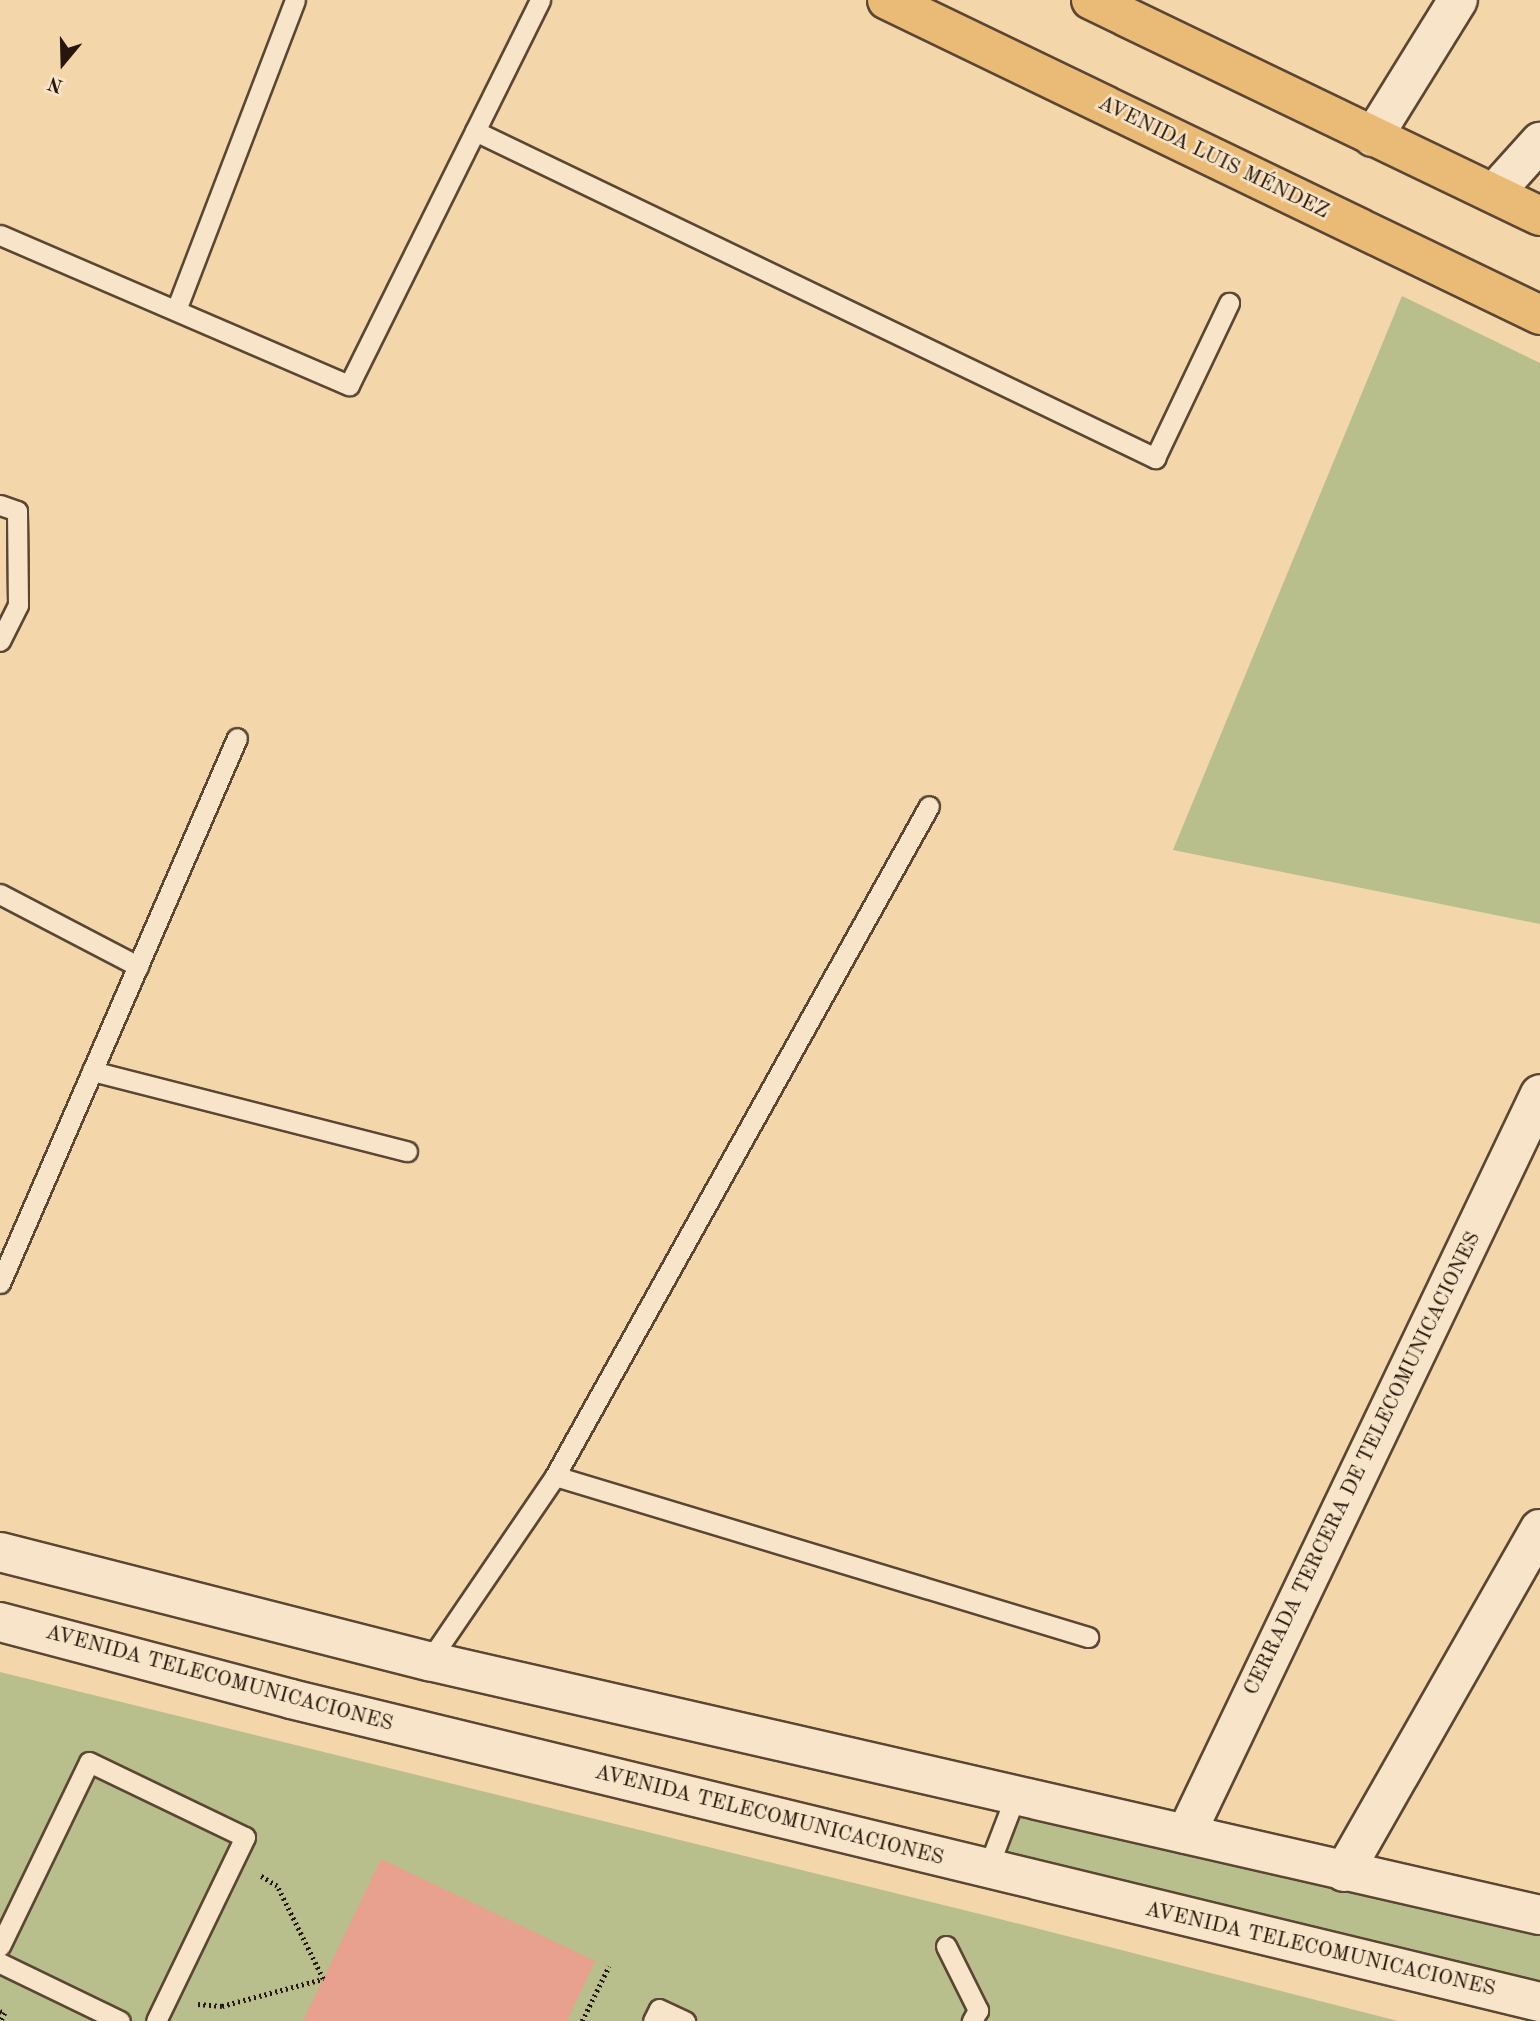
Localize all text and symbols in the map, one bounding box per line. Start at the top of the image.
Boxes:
north arrow [28,28,98,98]
text: N [46,72,66,95]
street label: AVENIDA LUIS MÉNDEZ [1093,91,1333,225]
street label: CERRADA TERCERA DE TELECOMUNICACIONES [1239,1228,1487,1700]
street label: AVENIDA TELECOMUNICACIONES [43,1620,395,1738]
street label: AVENIDA TELECOMUNICACIONES [592,1760,946,1872]
street label: AVENIDA TELECOMUNICACIONES [1142,1897,1498,2003]

